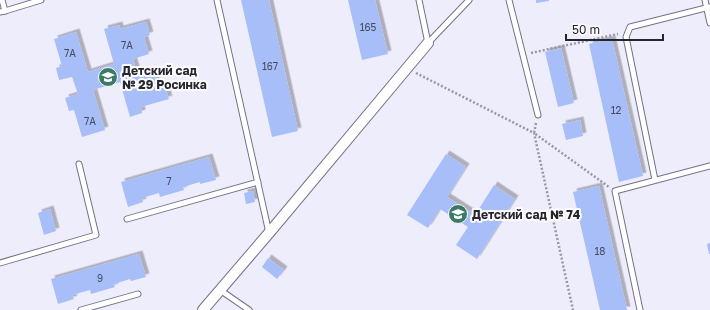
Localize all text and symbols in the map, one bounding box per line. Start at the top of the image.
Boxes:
scale bar [566,16,663,42]
house number: 165 [360,21,377,33]
text: 50 m [572,22,600,37]
house number: 7А [121,39,133,51]
house number: 7А [64,47,76,59]
house number: 167 [262,60,278,72]
place label: Детский сад № 29 Росинка [122,63,207,92]
school or university icon: Детский сад № 29 Росинка [97,66,119,88]
house number: 12 [611,104,622,116]
house number: 7А [84,115,96,127]
house number: 7 [166,175,172,187]
school or university icon: Детский сад № 74 [447,203,469,225]
place label: Детский сад № 74 [472,207,581,222]
house number: 18 [595,245,605,257]
house number: 9 [97,272,103,284]

